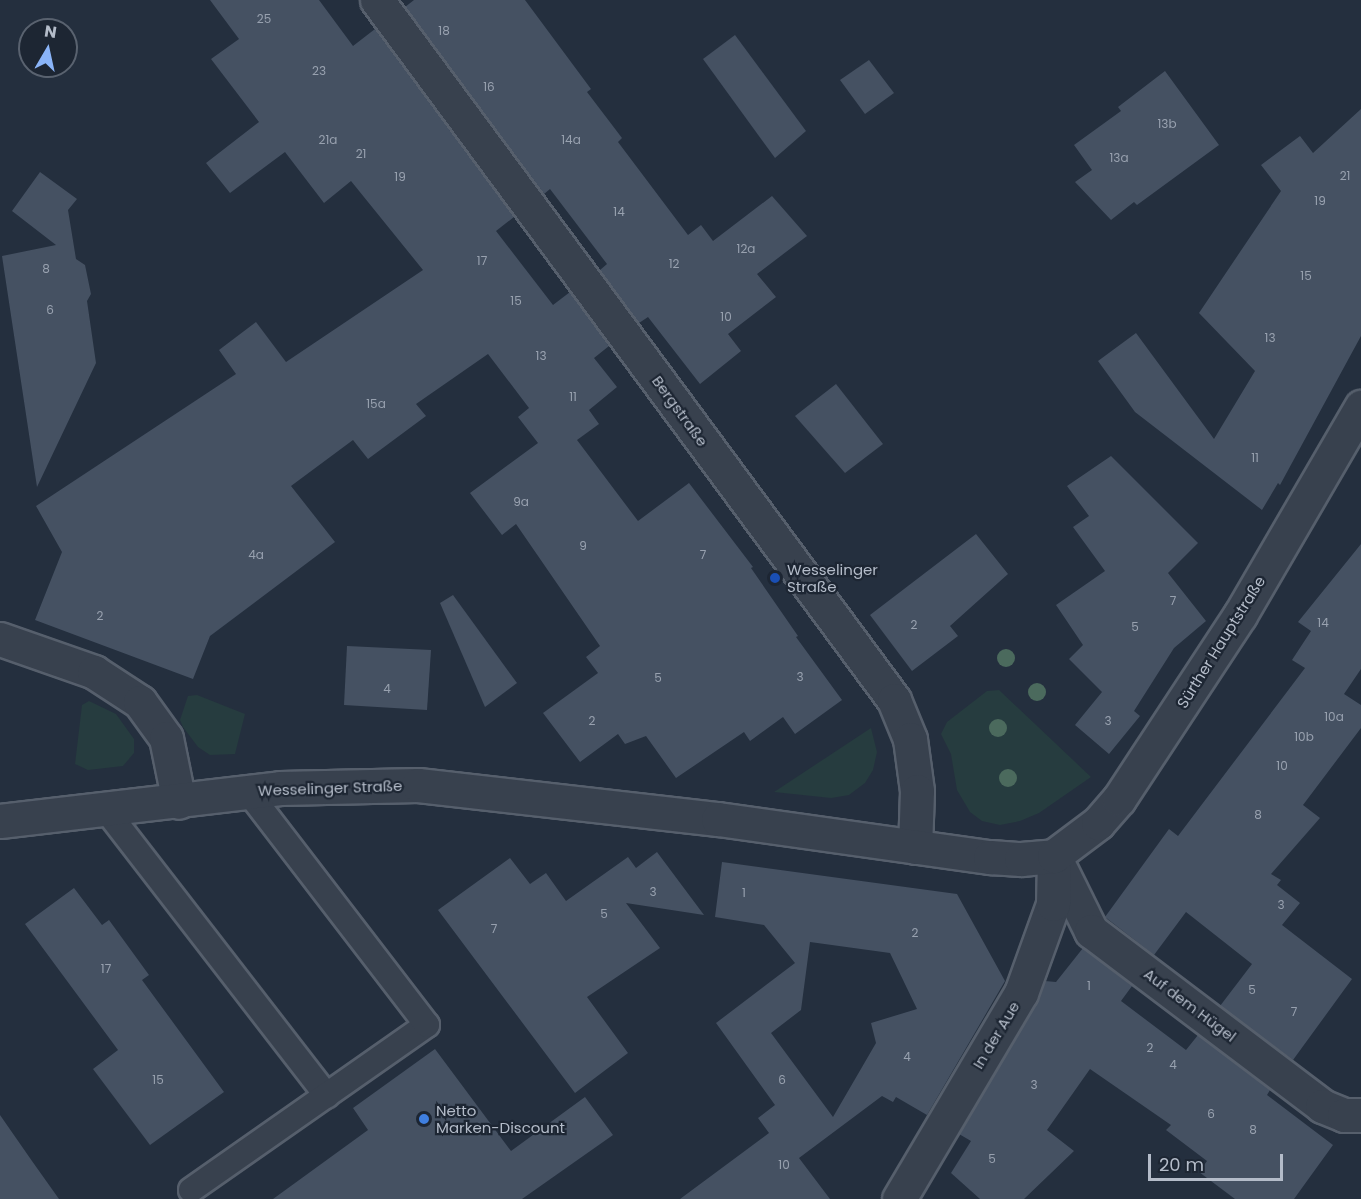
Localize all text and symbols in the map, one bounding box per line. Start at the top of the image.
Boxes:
house number: 25 [257,12,271,26]
north arrow [18,18,78,78]
text: N [43,19,58,44]
house number: 18 [438,24,450,38]
house number: 23 [312,64,326,78]
house number: 16 [483,80,495,94]
house number: 13b [1157,117,1177,131]
house number: 21a [319,133,337,147]
house number: 14a [561,133,581,147]
house number: 21 [356,147,366,161]
house number: 13a [1109,151,1129,165]
house number: 21 [1340,169,1350,183]
house number: 19 [394,170,406,184]
house number: 19 [1314,194,1326,208]
house number: 14 [613,205,625,219]
house number: 12a [737,242,755,256]
house number: 17 [477,254,487,268]
house number: 12 [669,257,679,271]
house number: 8 [42,262,50,276]
house number: 15 [1300,269,1312,283]
house number: 15 [510,294,522,308]
house number: 6 [46,303,54,317]
house number: 10 [720,310,732,324]
house number: 13 [1265,331,1275,345]
house number: 13 [536,349,546,363]
street label: Bergstraße [648,372,712,450]
house number: 11 [569,390,577,404]
house number: 15a [366,397,386,411]
house number: 11 [1251,451,1259,465]
house number: 9a [513,495,529,509]
house number: 9 [579,539,587,553]
house number: 4a [248,548,264,562]
house number: 7 [700,548,706,562]
place label: Wesselinger Straße [787,560,878,595]
marker: Wesselinger Straße [768,571,782,585]
street label: Sürther Hauptstraße [1173,573,1269,711]
house number: 7 [1170,594,1176,608]
house number: 2 [97,609,103,623]
house number: 14 [1317,616,1329,630]
house number: 2 [911,618,917,632]
house number: 5 [1131,620,1139,634]
house number: 3 [796,670,804,684]
house number: 5 [654,671,662,685]
house number: 4 [383,682,391,696]
house number: 10a [1324,710,1344,724]
house number: 2 [589,714,595,728]
house number: 3 [1104,714,1112,728]
house number: 10b [1294,730,1314,744]
house number: 10 [1276,759,1288,773]
street label: Wesselinger Straße [258,776,402,800]
house number: 8 [1254,808,1262,822]
house number: 3 [649,885,657,899]
house number: 1 [742,886,746,900]
house number: 3 [1277,898,1285,912]
house number: 5 [600,907,608,921]
house number: 7 [491,922,497,936]
house number: 2 [912,926,918,940]
house number: 17 [101,962,111,976]
street label: Auf dem Hügel [1140,965,1240,1045]
house number: 1 [1087,979,1091,993]
house number: 5 [1248,983,1256,997]
street label: In der Aue [969,998,1023,1072]
house number: 7 [1291,1005,1297,1019]
house number: 2 [1147,1041,1153,1055]
house number: 4 [903,1050,911,1064]
house number: 4 [1169,1058,1177,1072]
house number: 15 [152,1073,164,1087]
house number: 6 [778,1073,786,1087]
house number: 3 [1030,1078,1038,1092]
place label: Netto Marken-Discount [436,1101,565,1136]
house number: 6 [1207,1107,1215,1121]
marker: Netto Marken-Discount [417,1112,431,1126]
house number: 8 [1249,1123,1257,1137]
scale bar [1151,1142,1286,1180]
house number: 5 [988,1152,996,1166]
text: 20 m [1159,1152,1204,1177]
house number: 10 [778,1158,790,1172]

